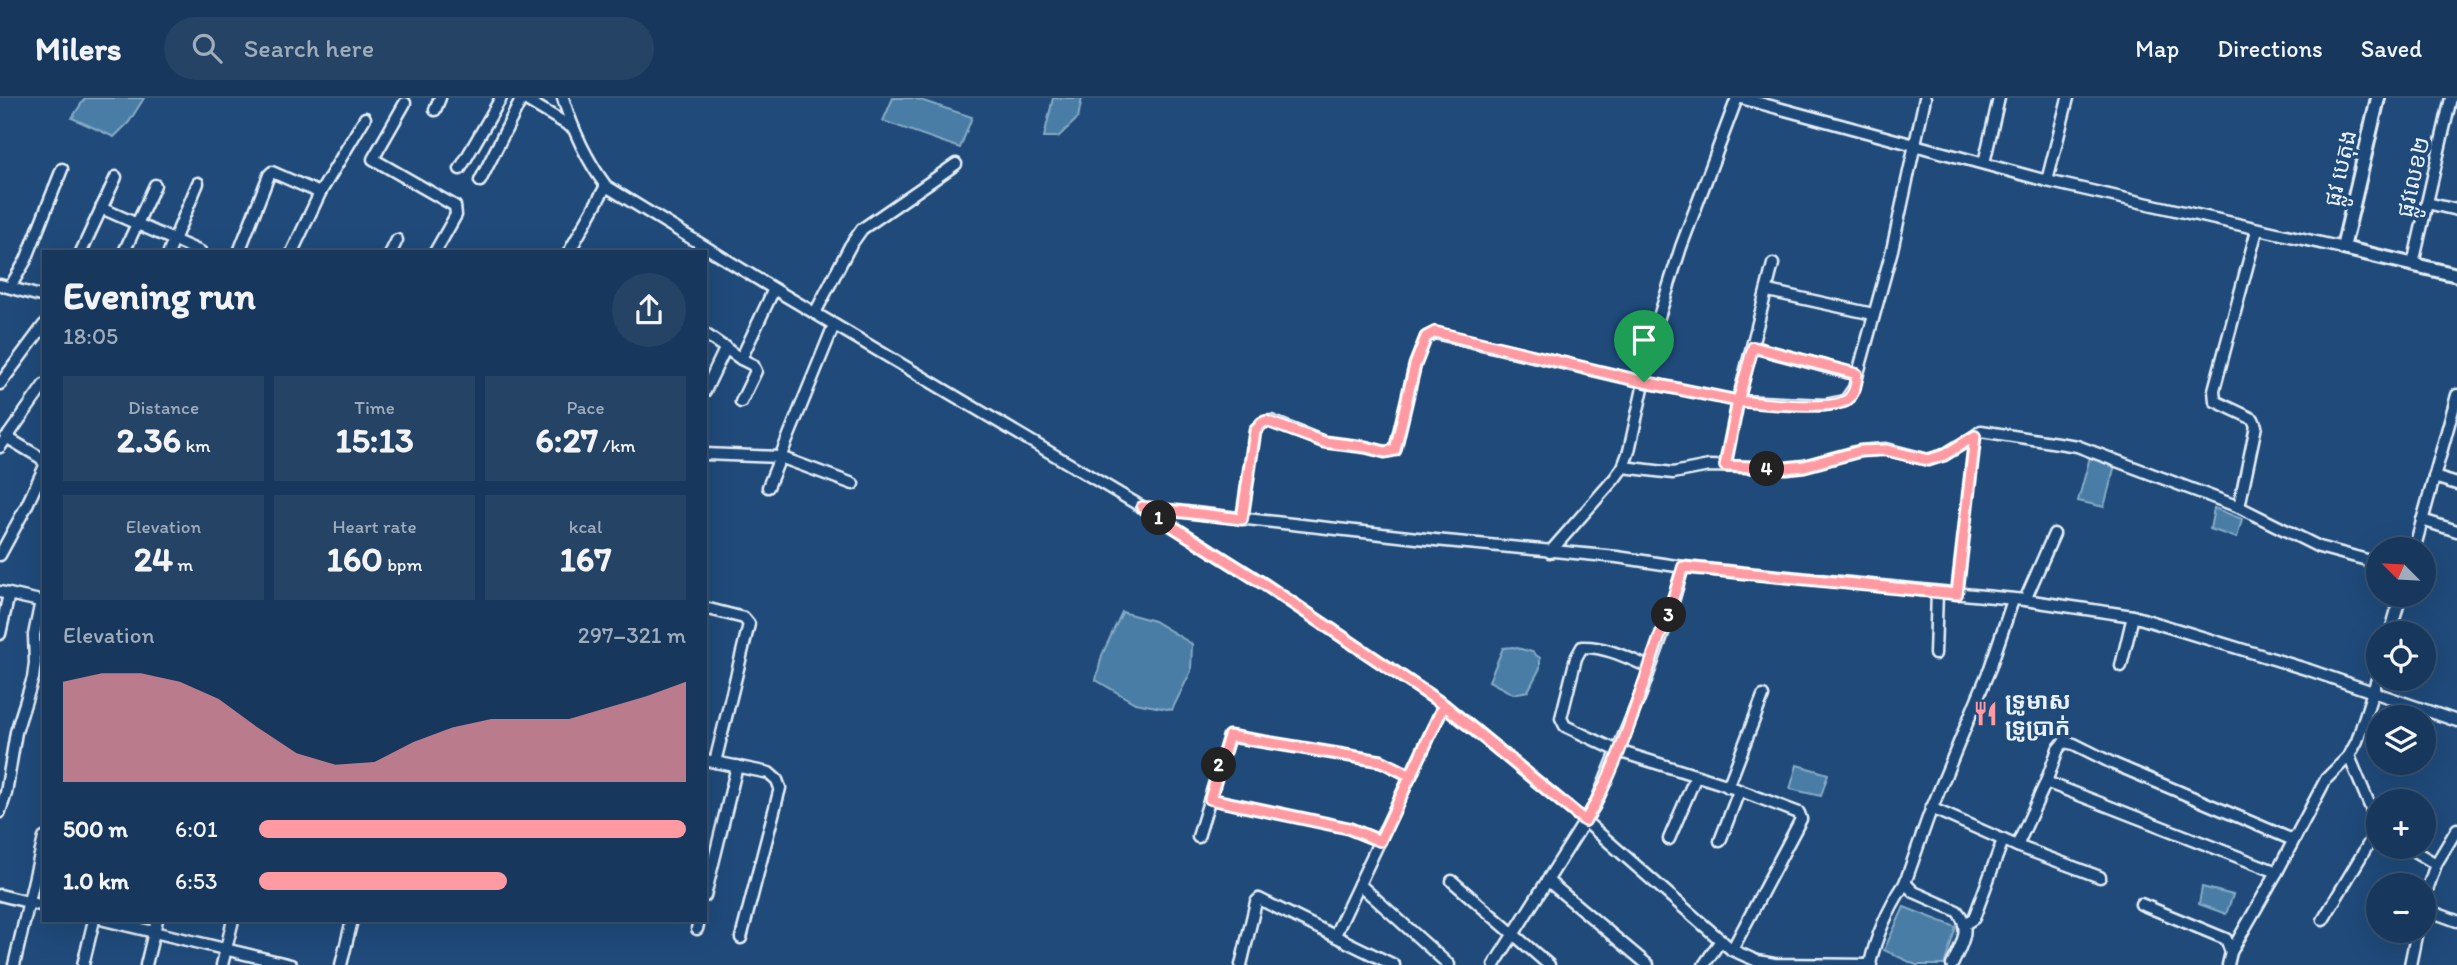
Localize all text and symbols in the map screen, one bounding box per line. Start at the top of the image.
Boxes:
search box [164,17,654,80]
text: Milers [35,29,122,68]
icon: search [188,29,226,67]
text: Search here [244,32,374,64]
text: Map [2135,34,2179,63]
text: Directions [2217,34,2323,63]
text: Saved [2361,34,2422,63]
street label: ផ្លូវ បេតុង [2318,127,2370,211]
street label: ផ្លូវលេខ២ [2390,134,2443,222]
text: Evening run [63,273,256,319]
button: share [612,273,686,347]
pin [1614,310,1674,382]
icon: arrive [1625,321,1663,359]
text: 18:05 [63,322,118,350]
text: Distance [128,396,199,419]
text: Time [354,396,395,419]
text: Pace [566,396,605,419]
text: 2.36 [116,419,181,461]
text: 15:13 [335,419,414,461]
text: 6:27 [535,419,598,461]
text: km [181,434,211,457]
text: /km [598,434,636,457]
pin: 4 [1750,452,1784,486]
text: 4 [1761,457,1772,480]
pin: 1 [1142,500,1176,536]
text: 1 [1154,506,1163,529]
text: Elevation [126,515,201,538]
text: Heart rate [332,515,417,538]
text: kcal [569,515,602,538]
north arrow [2366,537,2436,607]
map controls [2366,537,2436,943]
text: 24 [134,538,173,580]
text: 160 [327,538,383,580]
text: 167 [559,538,612,580]
text: m [173,553,193,576]
text: bpm [383,553,422,576]
pin: 3 [1652,598,1686,632]
text: 3 [1663,603,1674,626]
text: Elevation [63,621,154,649]
text: 297–321 m [578,621,686,649]
button: locate [2366,621,2436,691]
place label: ទ្រូមាស ទ្រូប្រាក់ [2005,687,2071,742]
restaurant icon: ទ្រូមាស ទ្រូប្រាក់ [1971,700,1999,728]
button: layers [2366,705,2436,775]
pin: 2 [1202,748,1236,782]
text: 2 [1214,753,1224,776]
button: + [2366,789,2436,859]
text: 500 m [63,815,128,843]
text: 6:01 [175,815,218,843]
text: 1.0 km [63,867,129,895]
text: 6:53 [175,867,217,895]
button: − [2366,873,2436,943]

